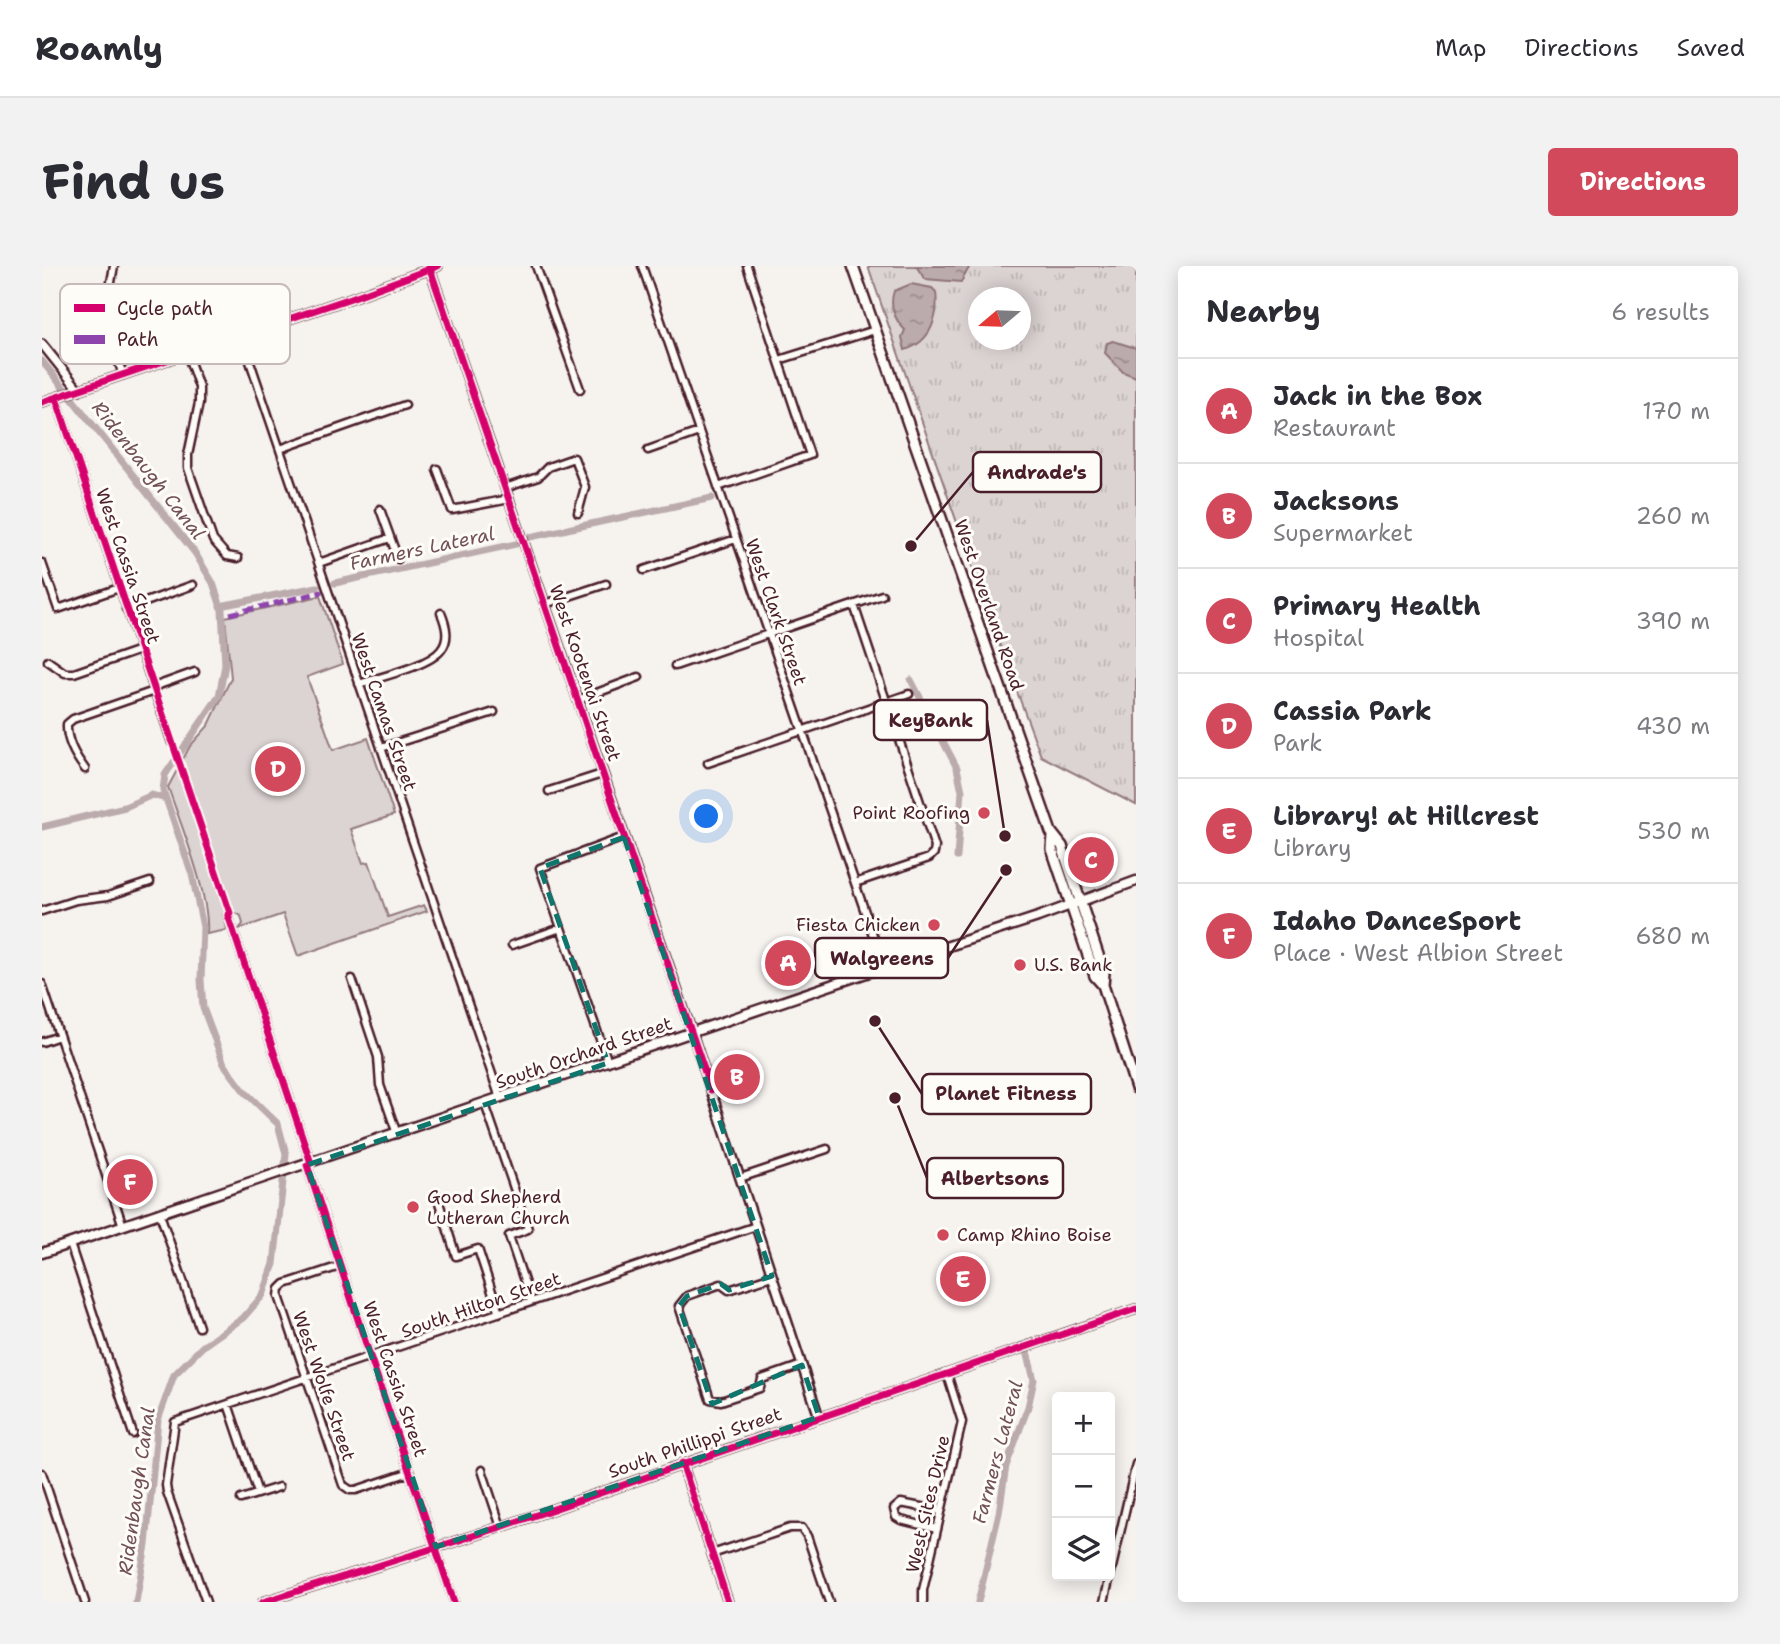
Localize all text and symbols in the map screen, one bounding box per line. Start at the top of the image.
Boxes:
text: Roamly [35,26,163,71]
text: Map [1435,32,1486,64]
text: Directions [1524,32,1639,64]
text: Saved [1677,32,1745,64]
button: Directions [1548,148,1738,216]
text: Find us [42,149,225,215]
legend [60,284,290,364]
north arrow [968,287,1031,350]
text: Nearby [1206,291,1321,332]
text: Cycle path [117,296,213,321]
text: 6 results [1611,297,1710,327]
text: Path [117,327,159,352]
text: Jack in the Box [1273,378,1482,413]
water label: Ridenbaugh Canal [87,396,211,545]
text: A [1220,396,1238,426]
text: 170 m [1642,396,1710,426]
text: Restaurant [1273,413,1396,443]
callout: Andrade's [973,452,1101,492]
text: Andrade's [987,460,1087,485]
text: Jacksons [1273,483,1399,518]
street label: West Cassia Street [90,485,166,647]
text: B [1222,501,1236,531]
text: 260 m [1636,501,1710,531]
street label: West Overland Road [948,516,1030,694]
text: Supermarket [1273,518,1413,548]
water label: Farmers Lateral [347,521,497,576]
street label: West Clark Street [740,535,812,689]
street label: West Kootenai Street [543,582,627,765]
text: Primary Health [1273,588,1481,623]
text: C [1222,606,1236,636]
text: 390 m [1636,606,1710,636]
text: Hospital [1273,623,1364,653]
street label: West Camas Street [346,630,422,794]
text: Cassia Park [1273,693,1432,728]
callout: KeyBank [874,700,987,740]
text: KeyBank [889,708,973,733]
text: D [1221,711,1237,741]
text: 430 m [1636,711,1710,741]
text: Park [1273,728,1322,758]
pin: D [255,743,301,795]
text: Library! at Hillcrest [1273,798,1539,833]
your location [689,799,723,833]
place label: Point Roofing [852,801,970,825]
marker: Point Roofing [976,805,992,821]
text: E [1221,816,1237,846]
text: 530 m [1638,816,1710,846]
text: Library [1273,833,1351,863]
pin: C [1068,834,1114,886]
text: Idaho DanceSport [1273,903,1521,938]
place label: Fiesta Chicken [796,913,920,937]
marker: Fiesta Chicken [926,917,942,933]
text: F [1222,921,1236,951]
text: 680 m [1635,921,1710,951]
pin: A [765,937,811,989]
callout: Walgreens [815,938,948,978]
text: Place · West Albion Street [1273,938,1563,968]
text: Walgreens [830,946,934,971]
place label: U.S. Bank [1034,953,1112,977]
marker: U.S. Bank [1012,957,1028,973]
street label: South Orchard Street [493,1011,676,1095]
pin: B [714,1051,760,1103]
callout: Planet Fitness [922,1074,1091,1114]
text: Planet Fitness [935,1081,1077,1106]
pin: F [107,1156,153,1208]
callout: Albertsons [927,1158,1063,1198]
text: Albertsons [941,1166,1049,1191]
place label: Good Shepherd Lutheran Church [427,1185,570,1230]
marker: Good Shepherd Lutheran Church [405,1199,421,1215]
place label: Camp Rhino Boise [957,1223,1112,1247]
marker: Camp Rhino Boise [935,1227,951,1243]
pin: E [940,1253,986,1305]
street label: South Hilton Street [398,1266,564,1344]
street label: West Cassia Street [357,1298,433,1460]
street label: West Wolfe Street [287,1308,361,1464]
water label: Farmers Lateral [966,1378,1029,1527]
map controls [1052,1392,1115,1581]
button: + [1052,1392,1115,1455]
street label: South Phillippi Street [605,1402,785,1484]
water label: Ridenbaugh Canal [112,1405,161,1577]
street label: West Sites Drive [901,1433,955,1575]
button: − [1052,1455,1115,1518]
button: layers [1052,1518,1115,1581]

